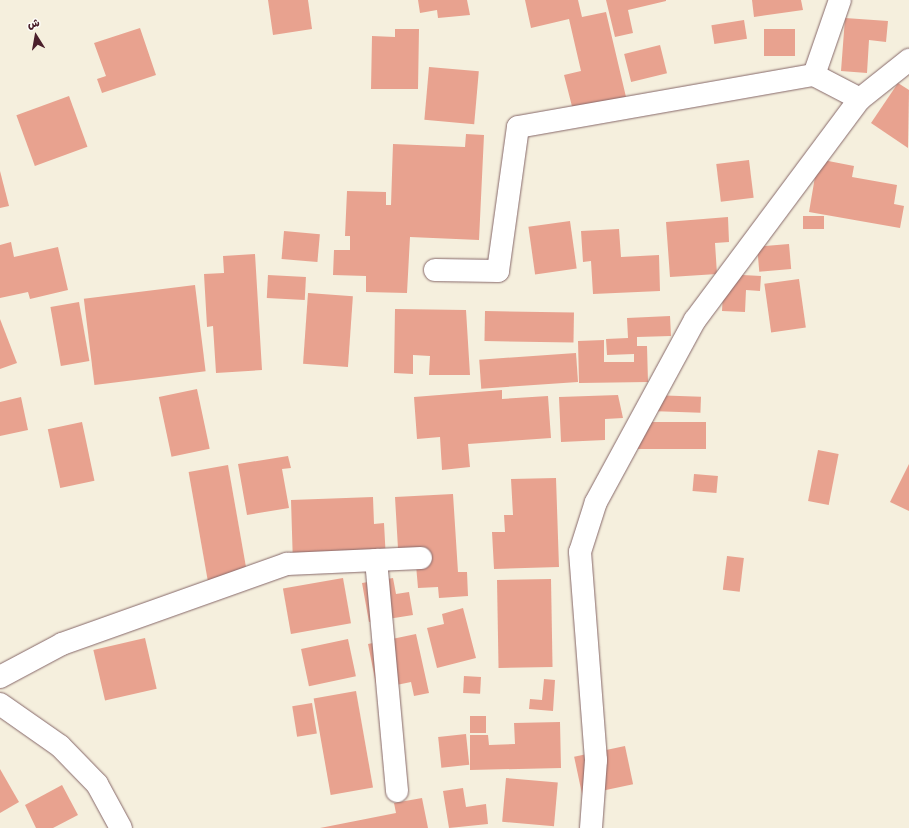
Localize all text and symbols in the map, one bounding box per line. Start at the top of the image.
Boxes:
text: ش [26,15,41,33]
north arrow [16,16,56,56]

